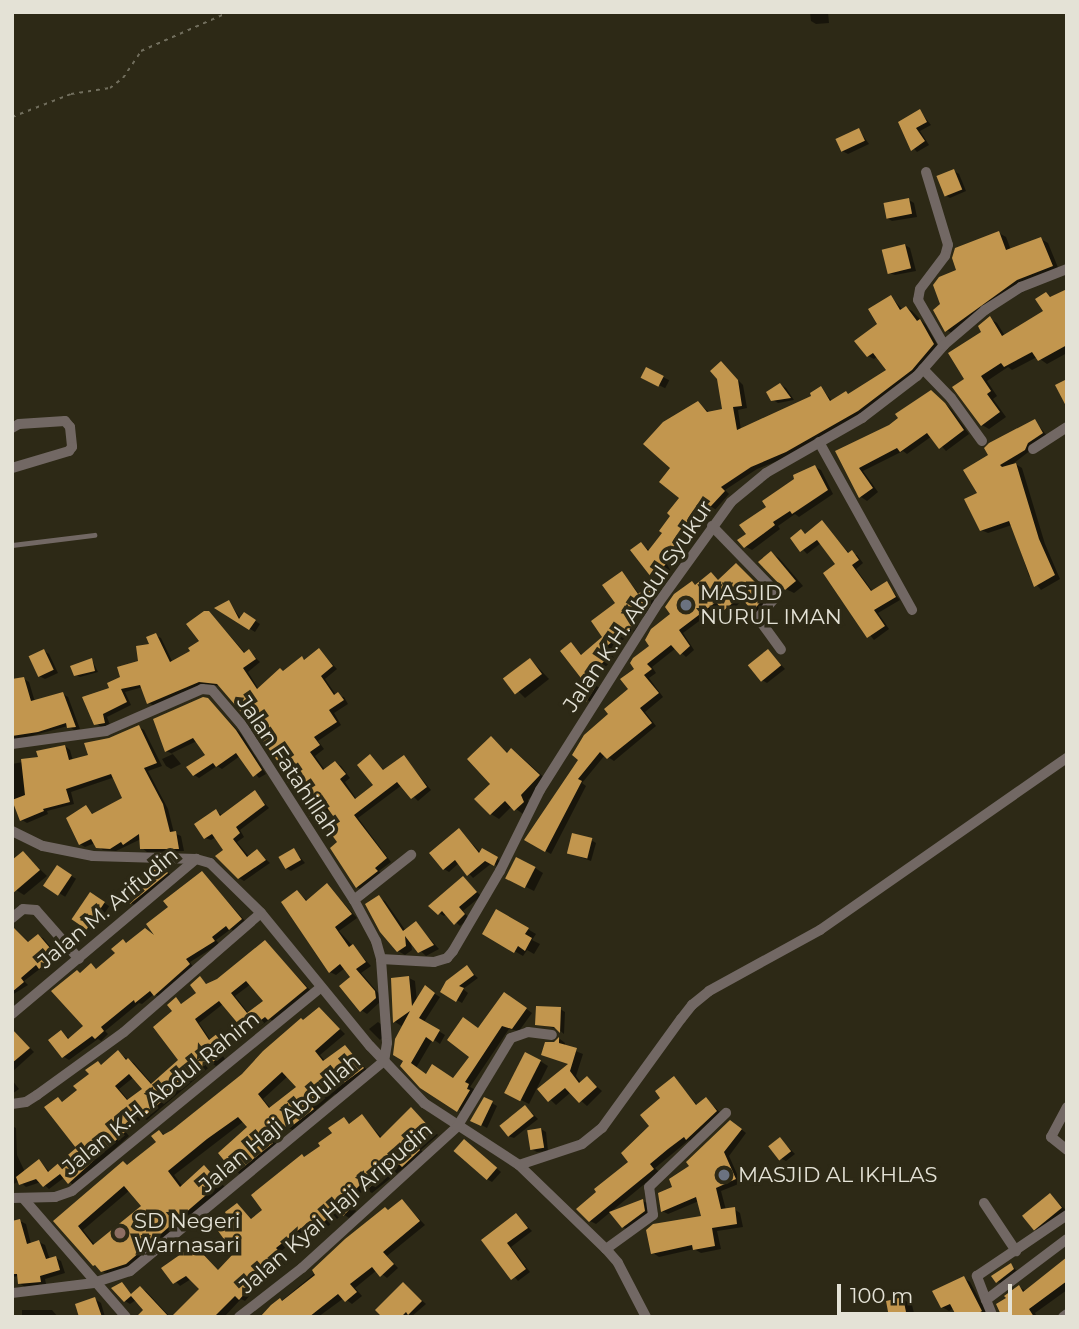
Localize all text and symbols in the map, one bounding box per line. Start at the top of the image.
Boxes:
street label: Jalan K.H. Abdul Syukur [558,496,718,716]
place label: MASJID NURUL IMAN [700,580,842,630]
marker: MASJID NURUL IMAN [678,597,694,613]
street label: Jalan Fatahillah [232,691,344,841]
street label: Jalan M. Arifudin [33,842,183,974]
street label: Jalan K.H. Abdul Rahim [58,1006,264,1180]
street label: Jalan Haji Abdullah [194,1048,366,1198]
street label: Jalan Kyai Haji Aripudin [234,1117,438,1299]
place label: MASJID AL IKHLAS [738,1162,937,1188]
marker: MASJID AL IKHLAS [716,1167,732,1183]
place label: SD Negeri Warnasari [134,1208,240,1258]
marker: SD Negeri Warnasari [112,1225,128,1241]
scale bar [841,1270,1016,1314]
text: 100 m [850,1283,913,1308]

